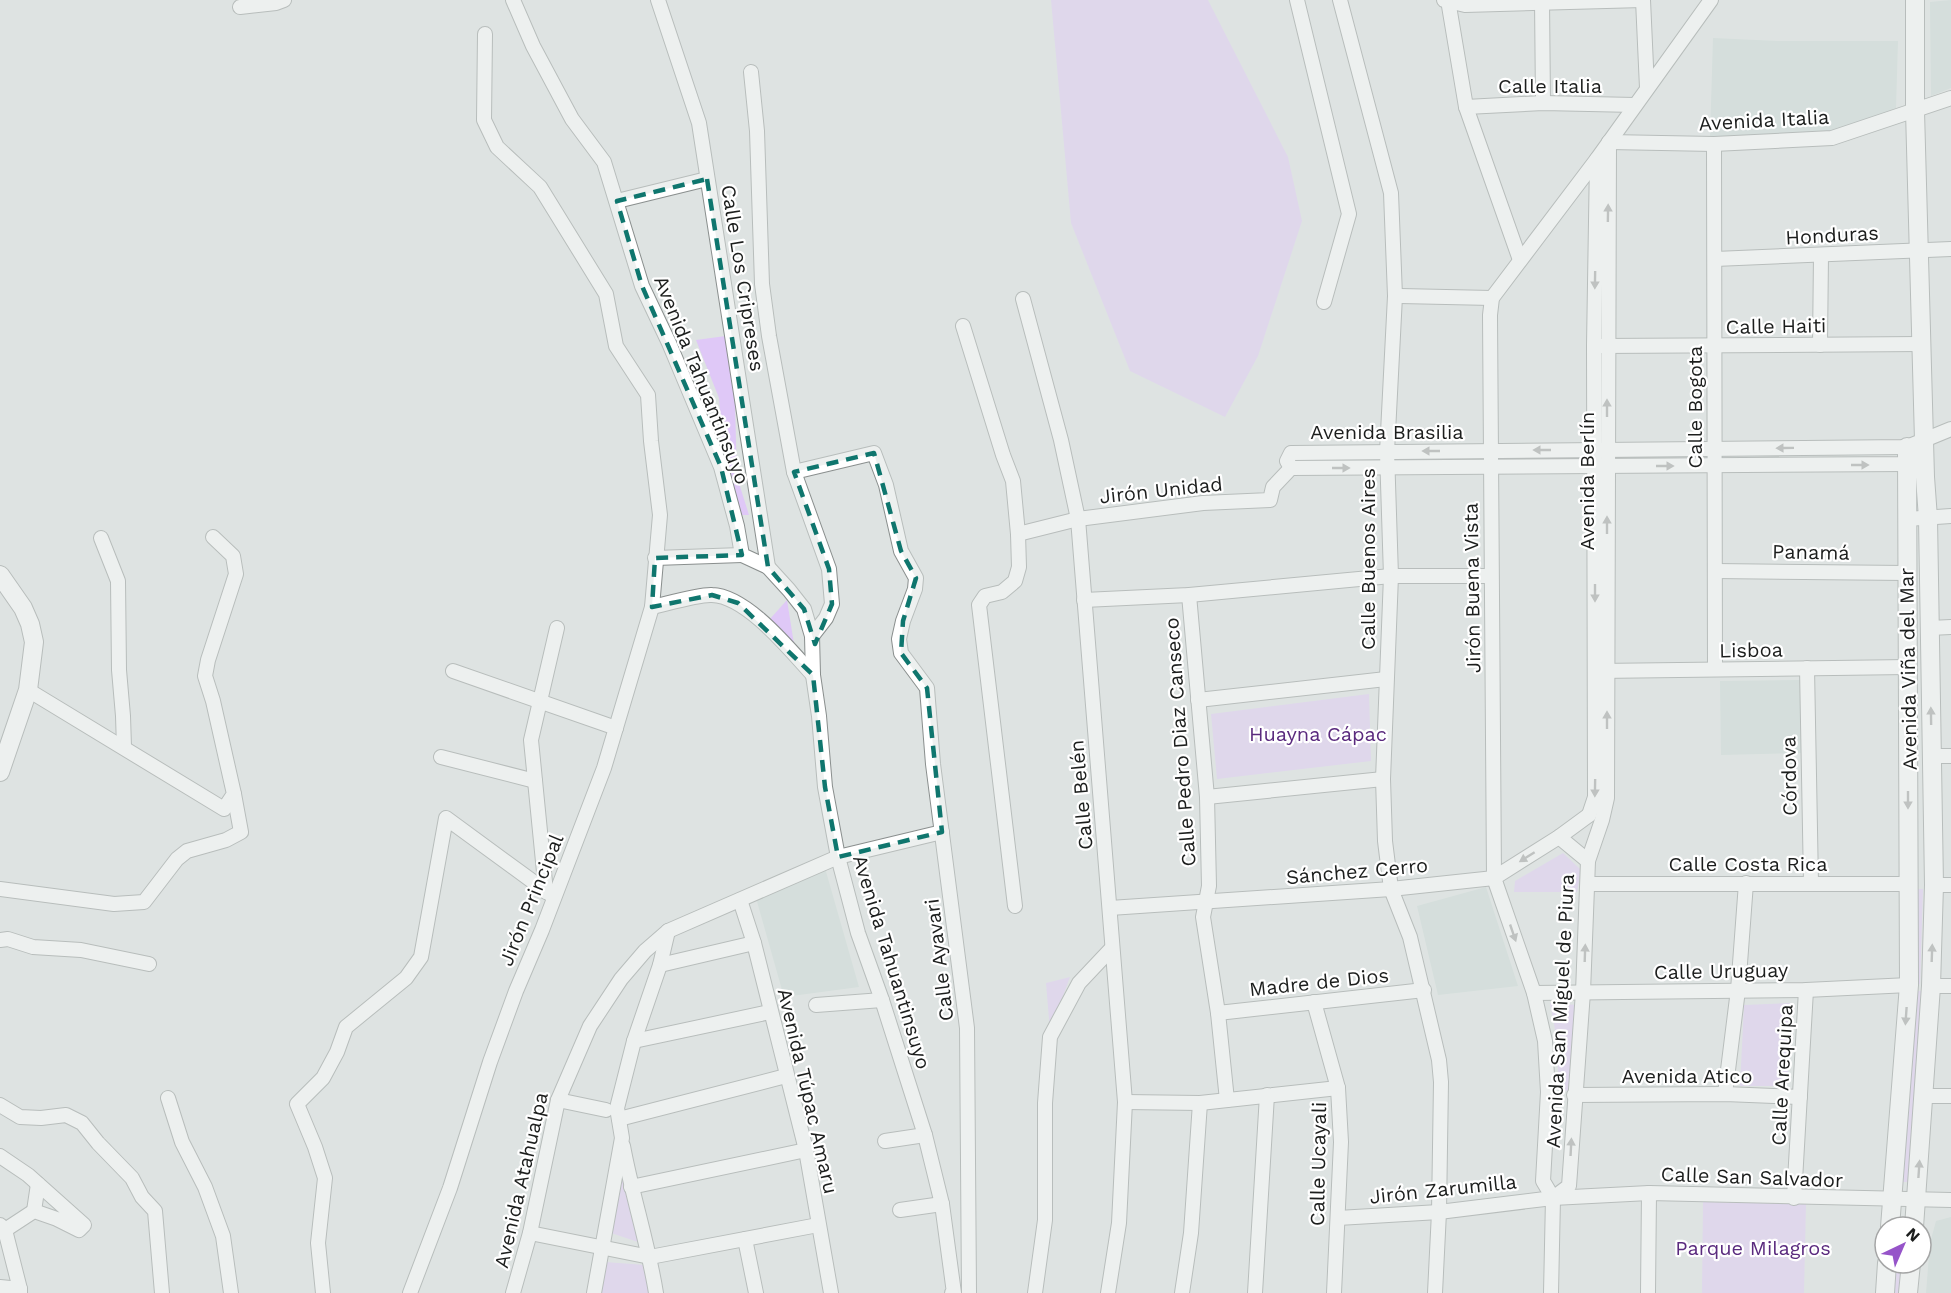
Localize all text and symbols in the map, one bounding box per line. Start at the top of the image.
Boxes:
street label: Calle Italia [1498,74,1602,98]
street label: Avenida Italia [1698,105,1830,135]
street label: Calle Los Cripreses [716,183,770,373]
one-way arrow [1603,203,1613,222]
street label: Honduras [1785,221,1879,249]
one-way arrow [1590,271,1600,290]
street label: Avenida Tahuantinsuyo [649,272,755,488]
street label: Calle Haiti [1726,313,1826,339]
street label: Calle Bogota [1683,346,1707,468]
one-way arrow [1602,398,1612,417]
street label: Avenida Berlín [1575,412,1599,550]
street label: Avenida Brasilia [1310,420,1464,444]
one-way arrow [1776,444,1795,453]
one-way arrow [1422,446,1441,456]
one-way arrow [1533,446,1552,455]
one-way arrow [1851,460,1870,470]
one-way arrow [1656,461,1675,471]
one-way arrow [1331,463,1350,473]
street label: Calle Buenos Aires [1356,468,1380,650]
street label: Jirón Unidad [1098,472,1224,508]
street label: Jirón Buena Vista [1459,503,1485,673]
one-way arrow [1602,516,1612,535]
street label: Panamá [1772,539,1850,565]
street label: Avenida Viña del Mar [1894,567,1922,771]
one-way arrow [1590,583,1600,602]
street label: Calle Pedro Diaz Canseco [1159,617,1201,867]
street label: Lisboa [1719,637,1783,663]
one-way arrow [1926,707,1936,726]
one-way arrow [1602,711,1612,730]
park label: Huayna Cápac [1249,722,1387,746]
street label: Córdova [1776,736,1802,816]
street label: Calle Belén [1064,739,1098,851]
one-way arrow [1590,778,1600,797]
one-way arrow [1904,790,1913,809]
street label: Jirón Principal [494,831,568,969]
street label: Avenida Tahuantinsuyo [848,852,936,1072]
one-way arrow [1519,852,1535,863]
street label: Calle Costa Rica [1669,852,1828,876]
street label: Sánchez Cerro [1285,853,1429,889]
street label: Avenida San Miguel de Piura [1541,873,1579,1149]
street label: Calle Ayavari [920,897,958,1023]
one-way arrow [1509,924,1518,942]
one-way arrow [1580,943,1589,962]
one-way arrow [1927,944,1936,963]
street label: Calle Uruguay [1654,958,1789,984]
street label: Madre de Dios [1248,963,1390,1001]
street label: Avenida Túpac Amaru [773,986,843,1196]
street label: Calle Arequipa [1766,1004,1798,1146]
one-way arrow [1902,1006,1911,1025]
street label: Avenida Atico [1622,1064,1753,1088]
street label: Avenida Atahualpa [489,1090,553,1270]
street label: Calle Ucayali [1305,1102,1331,1226]
one-way arrow [1566,1138,1576,1157]
one-way arrow [1914,1159,1924,1178]
street label: Calle San Salvador [1660,1162,1844,1192]
street label: Jirón Zarumilla [1368,1169,1518,1209]
north arrow [1873,1215,1933,1275]
text: N [1902,1224,1924,1246]
park label: Parque Milagros [1675,1236,1831,1260]

